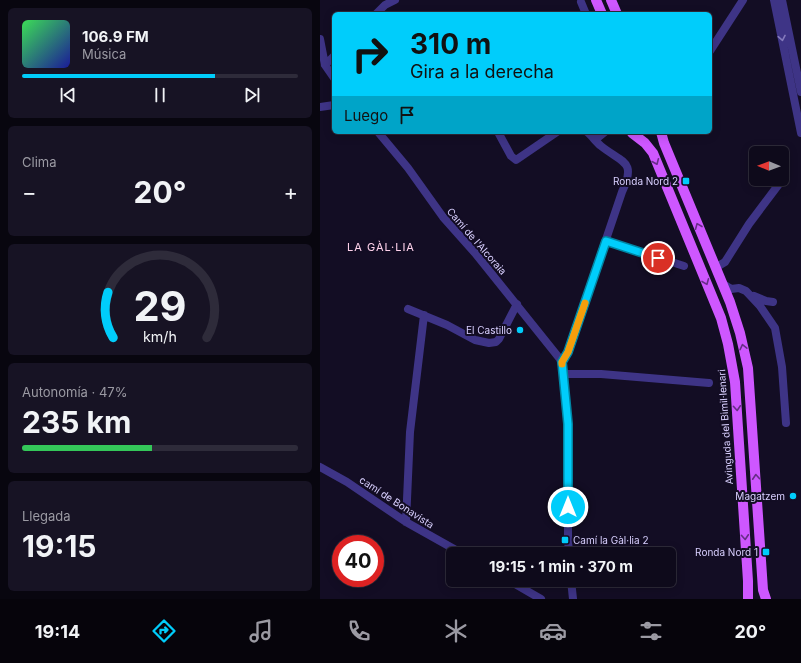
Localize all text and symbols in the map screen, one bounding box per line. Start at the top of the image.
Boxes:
text: 106.9 FM [82,27,149,46]
text: 310 m [410,27,491,61]
icon: right [344,28,396,80]
one-way arrow [777,35,785,41]
text: Música [82,46,126,62]
text: Gira a la derecha [410,61,554,82]
icon: previous [57,84,79,106]
icon: pause [149,84,171,106]
icon: next [241,84,263,106]
icon: arrive [396,104,418,126]
text: Luego [344,106,388,125]
north arrow [749,146,789,186]
map controls [749,146,789,186]
text: Clima [22,154,56,170]
one-way arrow [651,158,659,166]
text: 20° [134,174,186,210]
place label: Ronda Nord 2 [613,175,678,187]
marker: Ronda Nord 2 [681,176,691,186]
text: − [22,179,37,205]
text: + [283,179,298,205]
street label: Camí de l'Alcoraia [445,205,509,277]
one-way arrow [695,222,703,229]
district label: LA GÀL·LIA [347,240,415,254]
pin [641,241,675,275]
icon: arrive [647,247,669,269]
one-way arrow [702,279,710,286]
text: 29 [133,280,187,330]
place label: El Castillo [466,324,512,336]
marker: El Castillo [515,325,525,335]
text: km/h [143,327,177,344]
one-way arrow [740,344,748,351]
street label: Avinguda del Bimil·lenari [715,369,735,485]
text: Autonomía · 47% [22,384,127,400]
text: 235 km [22,404,131,440]
one-way arrow [732,405,741,411]
street label: camí de Bonavista [358,473,436,531]
one-way arrow [751,474,760,480]
position arrow [547,486,589,528]
place label: Magatzem [735,490,785,502]
marker: Magatzem [788,491,798,501]
text: Llegada [22,508,71,524]
text: 19:15 [22,528,97,564]
place label: Camí la Gàl·lia 2 [573,534,649,546]
one-way arrow [741,534,750,540]
speed limit sign: 40 [332,535,384,587]
marker: Camí la Gàl·lia 2 [560,535,570,545]
place label: Ronda Nord 1 [695,546,758,558]
marker: Ronda Nord 1 [761,547,771,557]
text: 19:15 · 1 min · 370 m [489,557,633,576]
icon: directions [150,617,178,645]
icon: music [247,617,275,645]
icon: phone [345,617,373,645]
icon: climate [442,617,470,645]
icon: car [539,617,567,645]
icon: filters [637,617,665,645]
text: 19:14 [35,621,80,642]
text: 20° [734,621,766,642]

